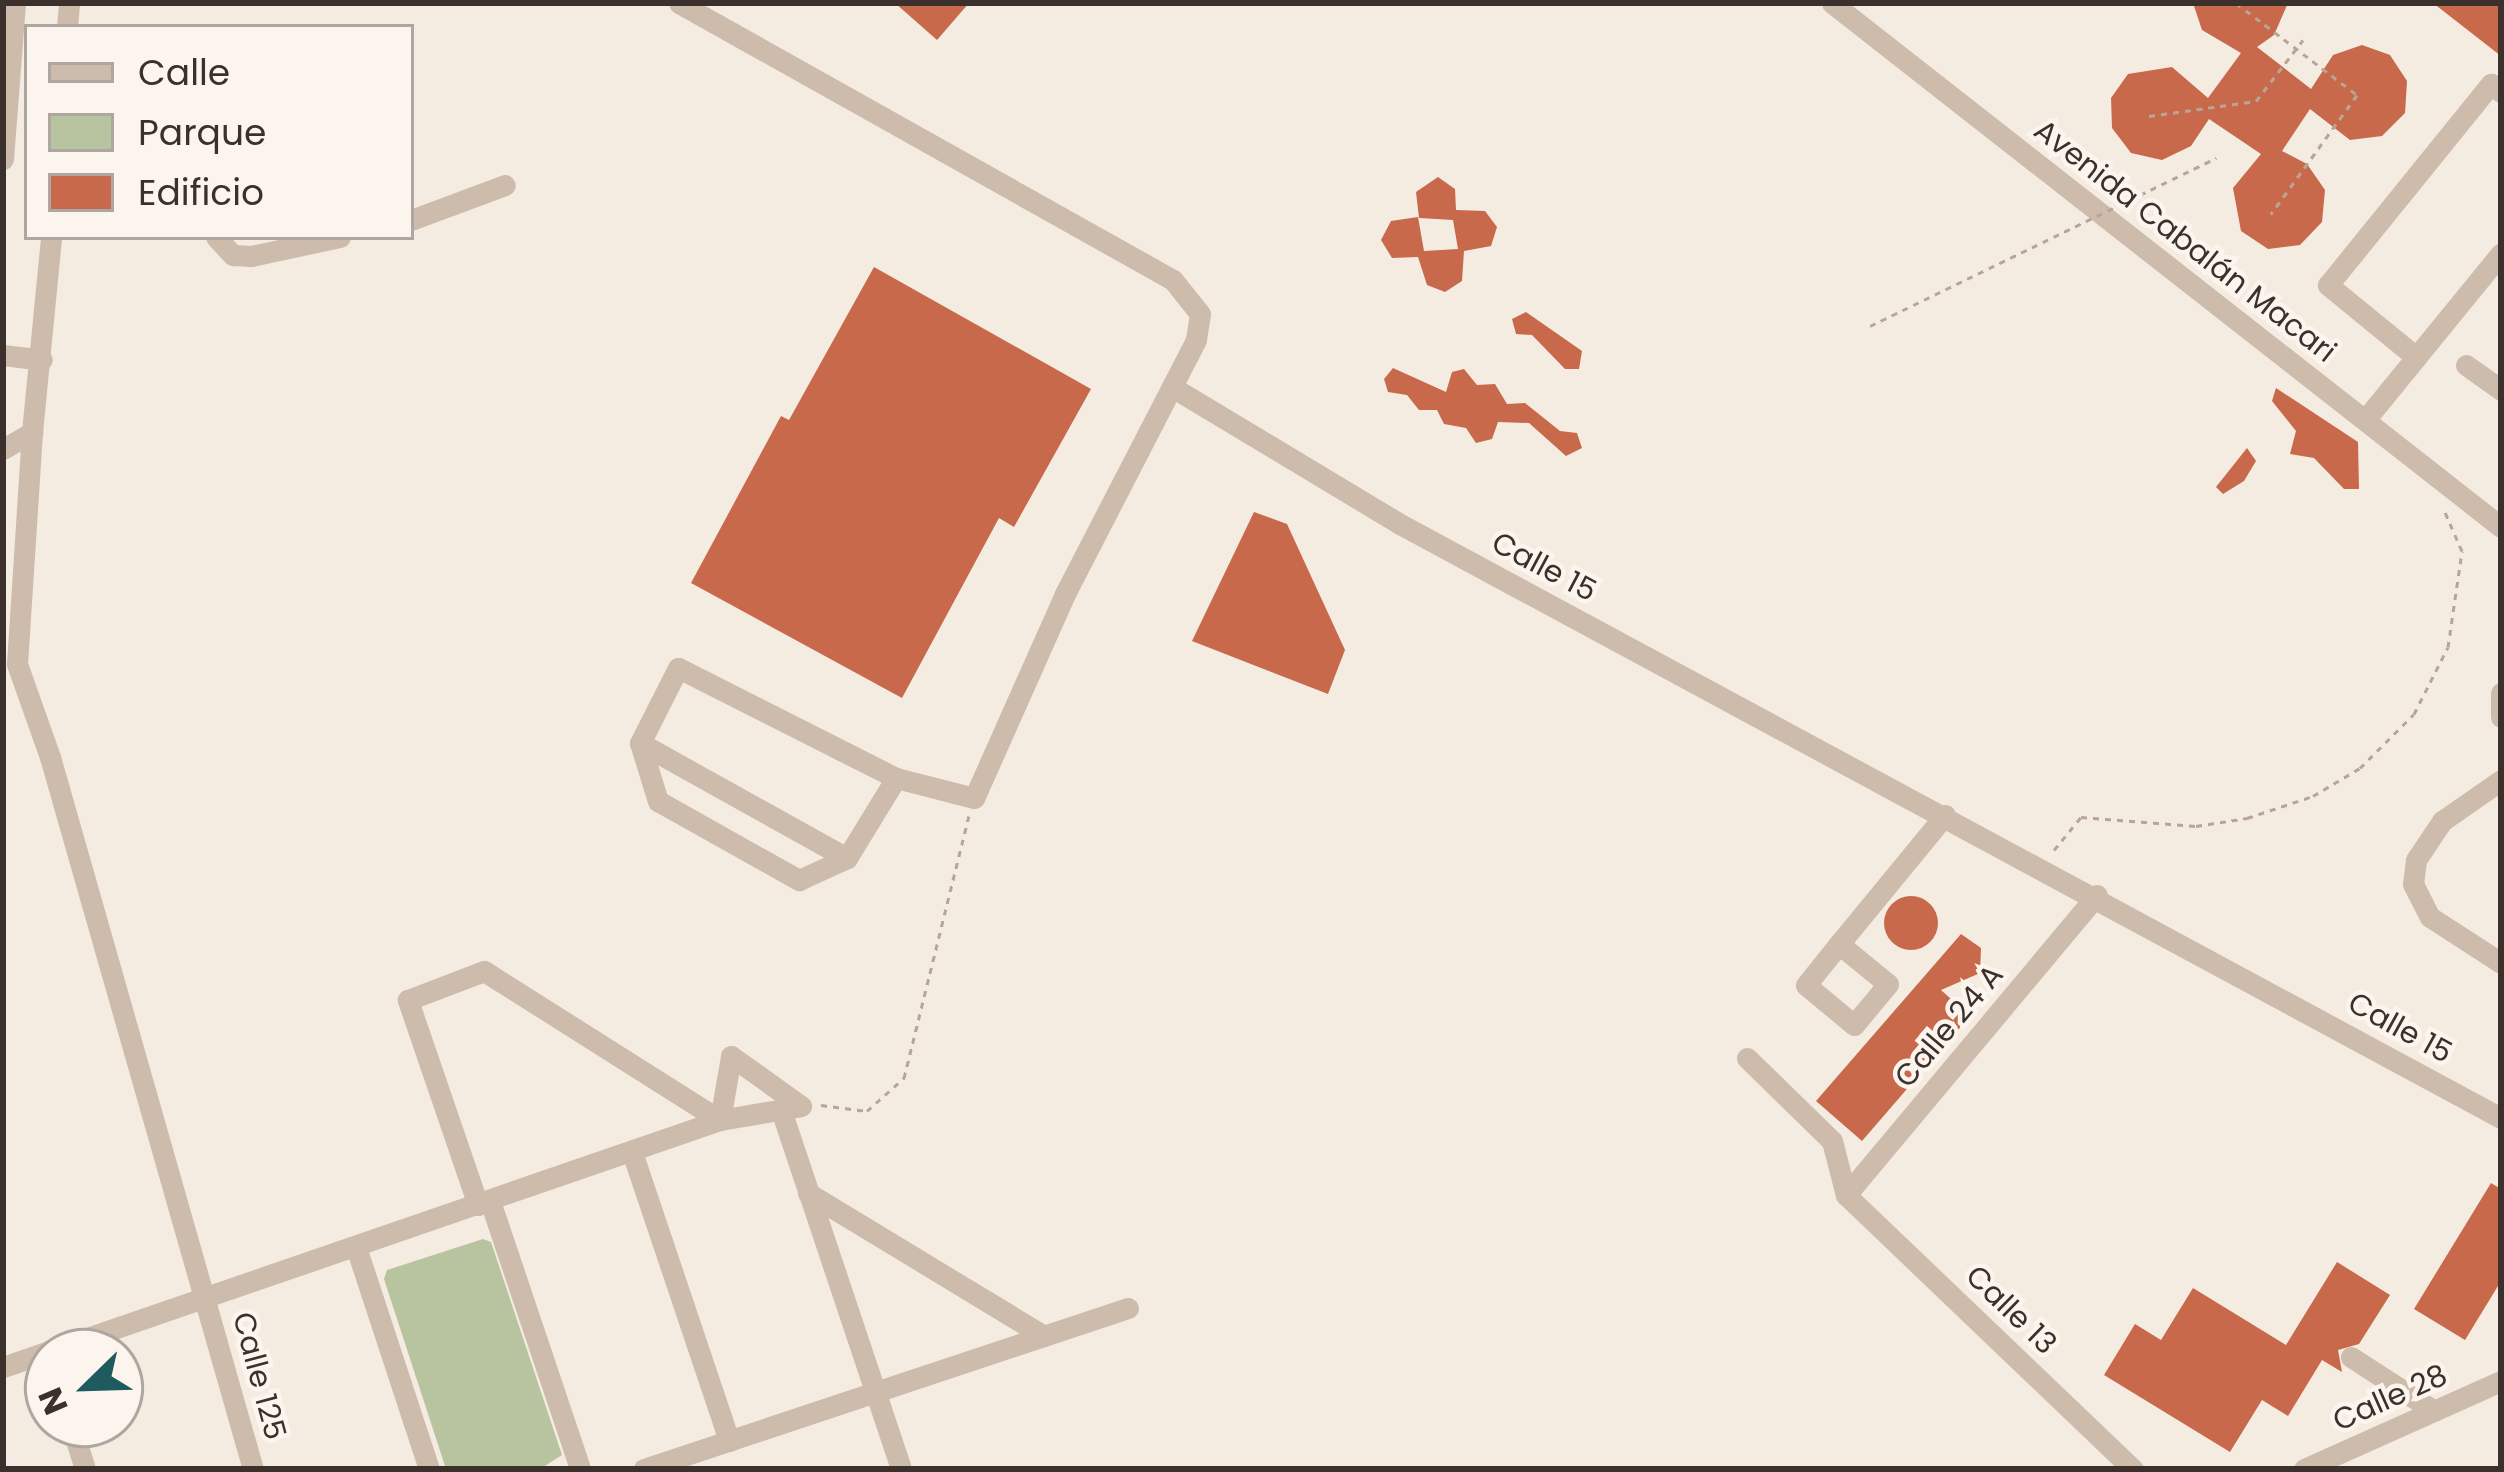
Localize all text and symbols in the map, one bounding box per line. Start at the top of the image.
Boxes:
legend [24,24,414,240]
text: Calle [138,47,230,98]
text: Parque [138,107,266,158]
street label: Avenida Cabalán Macari [2027,112,2343,370]
text: Edificio [138,167,264,218]
street label: Calle 15 [1486,525,1602,609]
street label: Calle 24 A [1887,957,2011,1095]
street label: Calle 15 [2342,985,2458,1071]
street label: Calle 13 [1958,1258,2064,1362]
street label: Calle 125 [225,1308,293,1444]
north arrow [24,1328,144,1448]
street label: Calle 28 [2327,1357,2453,1439]
text: N [27,1380,80,1422]

